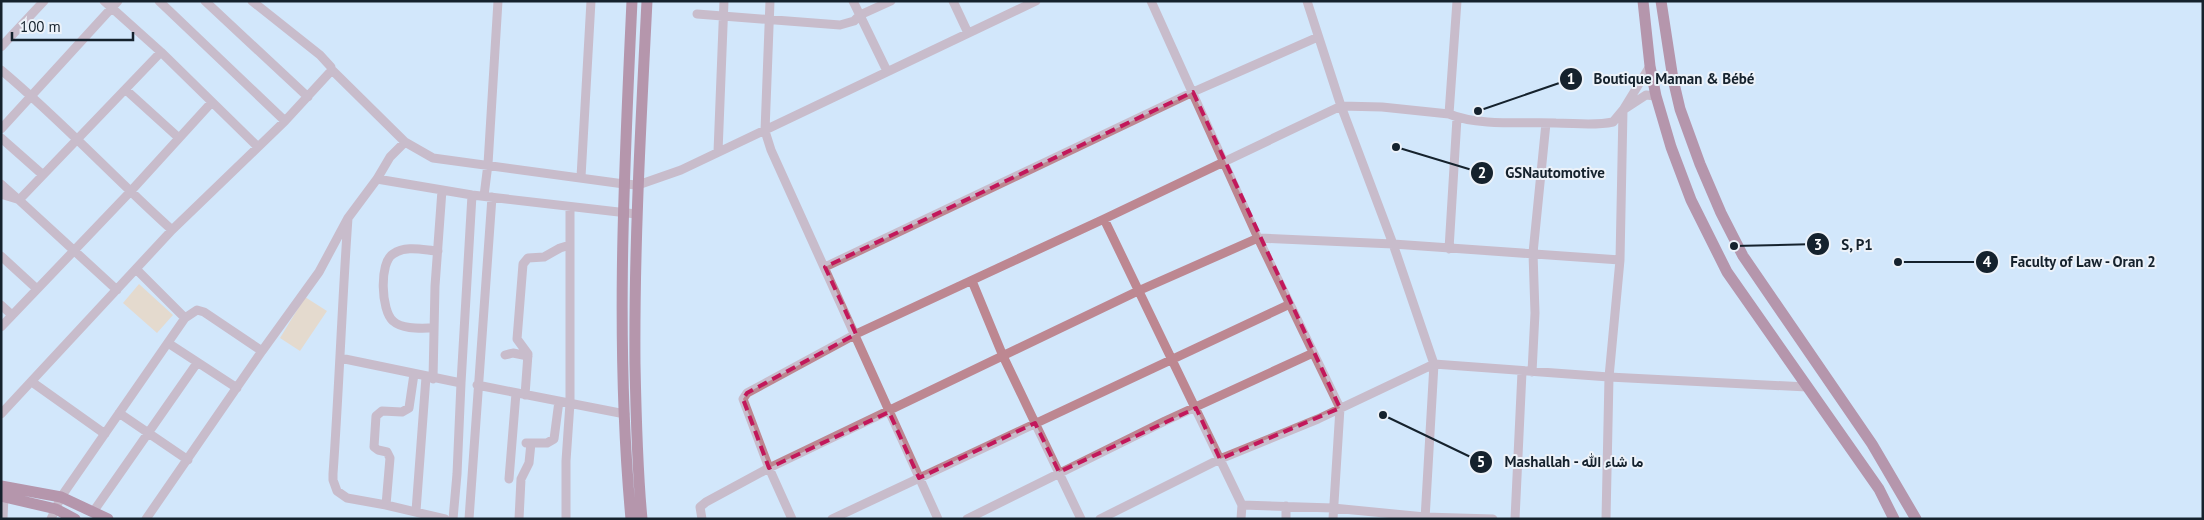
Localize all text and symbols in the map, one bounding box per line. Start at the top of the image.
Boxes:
scale bar [12,10,134,42]
text: 100 m [20,17,61,36]
callout: Boutique Maman & Bébé [1558,64,1764,94]
text: 1 [1567,69,1575,88]
text: Boutique Maman & Bébé [1594,69,1755,88]
callout: GSNautomotive [1470,158,1614,188]
text: 2 [1478,163,1486,182]
text: GSNautomotive [1505,163,1605,182]
callout: S, P1 [1806,229,1883,259]
text: 3 [1814,235,1822,254]
text: S, P1 [1841,235,1873,254]
callout: Faculty of Law - Oran 2 [1974,247,2168,277]
text: 4 [1983,252,1992,271]
text: Faculty of Law - Oran 2 [2010,252,2156,271]
callout: Mashallah - ما شاء الله [1469,447,1654,477]
text: 5 [1477,452,1485,471]
text: Mashallah - ما شاء الله [1504,452,1644,471]

